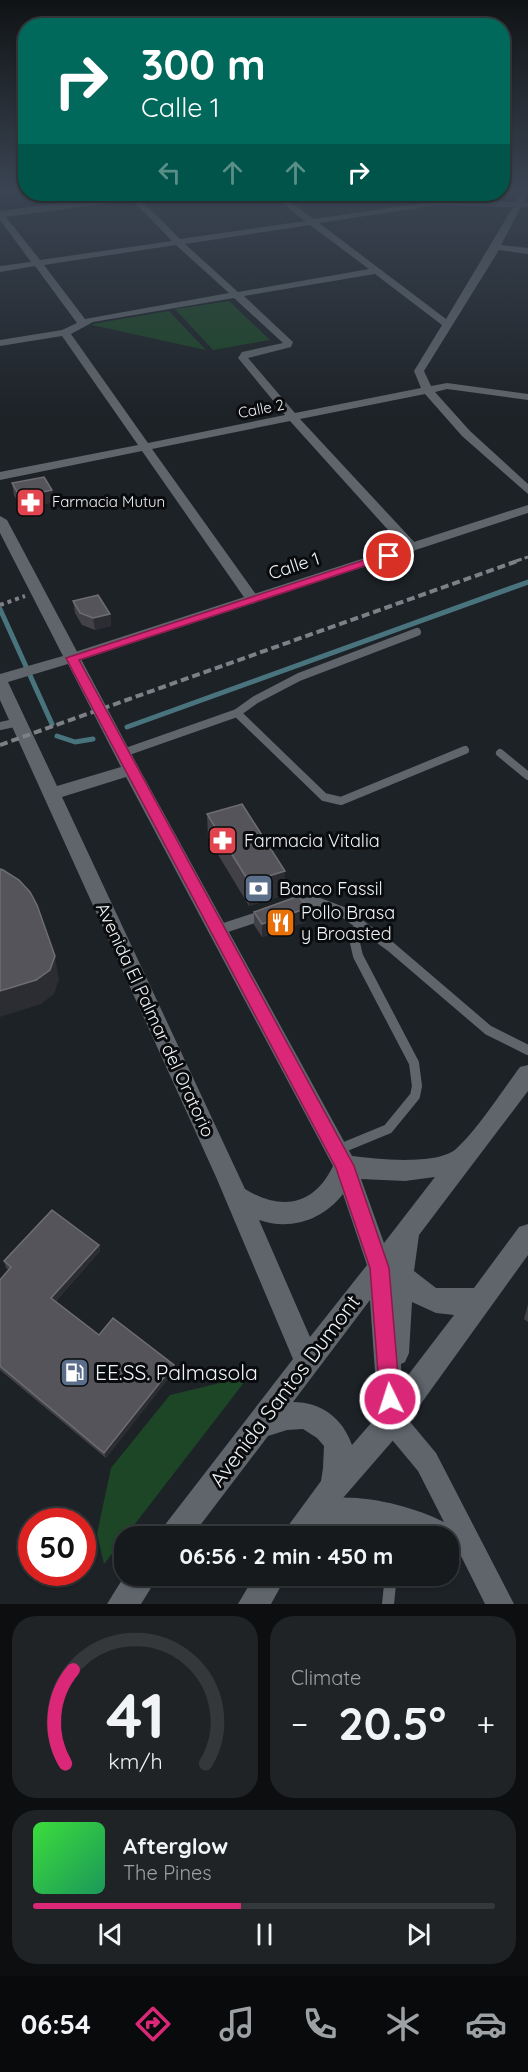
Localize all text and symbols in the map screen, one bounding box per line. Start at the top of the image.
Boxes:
text: 300 m [141,38,266,91]
icon: right [42,42,120,120]
text: Calle 1 [141,90,220,124]
icon: left [153,156,186,189]
icon: ahead [216,156,249,189]
icon: ahead [279,156,312,189]
icon: right [342,156,375,189]
street label: Calle 2 [236,395,286,422]
pharmacy icon: Farmacia Mutun [15,486,47,518]
place label: Farmacia Mutun [52,492,165,511]
pin [363,530,414,581]
icon: arrive [372,539,405,572]
street label: Calle 1 [265,546,322,585]
pharmacy icon: Farmacia Vitalia [207,825,239,857]
place label: Farmacia Vitalia [244,829,380,852]
bank icon: Banco Fassil [242,873,274,905]
place label: Banco Fassil [279,877,383,900]
street label: Avenida El Palmar del Oratorio [91,899,220,1141]
place label: Pollo Brasa y Broasted [301,901,395,945]
restaurant icon: Pollo Brasa y Broasted [264,907,296,939]
street label: Avenida Santos Dumont [203,1289,365,1492]
fuel station icon: EE.SS. Palmasola [58,1357,90,1389]
place label: EE.SS. Palmasola [95,1359,258,1385]
position arrow [358,1367,422,1431]
speed limit sign: 50 [18,1508,96,1586]
text: 06:56 · 2 min · 450 m [180,1542,393,1570]
text: Climate [291,1665,361,1690]
text: 41 [105,1676,165,1754]
text: 20.5° [338,1695,446,1751]
text: − [291,1703,308,1744]
text: + [476,1703,495,1744]
text: km/h [108,1748,162,1774]
text: Afterglow [123,1832,228,1860]
text: The Pines [123,1860,212,1885]
icon: previous [94,1918,127,1951]
icon: pause [248,1918,281,1951]
icon: next [402,1918,435,1951]
icon: directions [132,2003,174,2045]
icon: music [216,2003,258,2045]
icon: phone [299,2003,341,2045]
icon: climate [382,2003,424,2045]
icon: car [465,2003,507,2045]
text: 06:54 [21,2007,91,2041]

